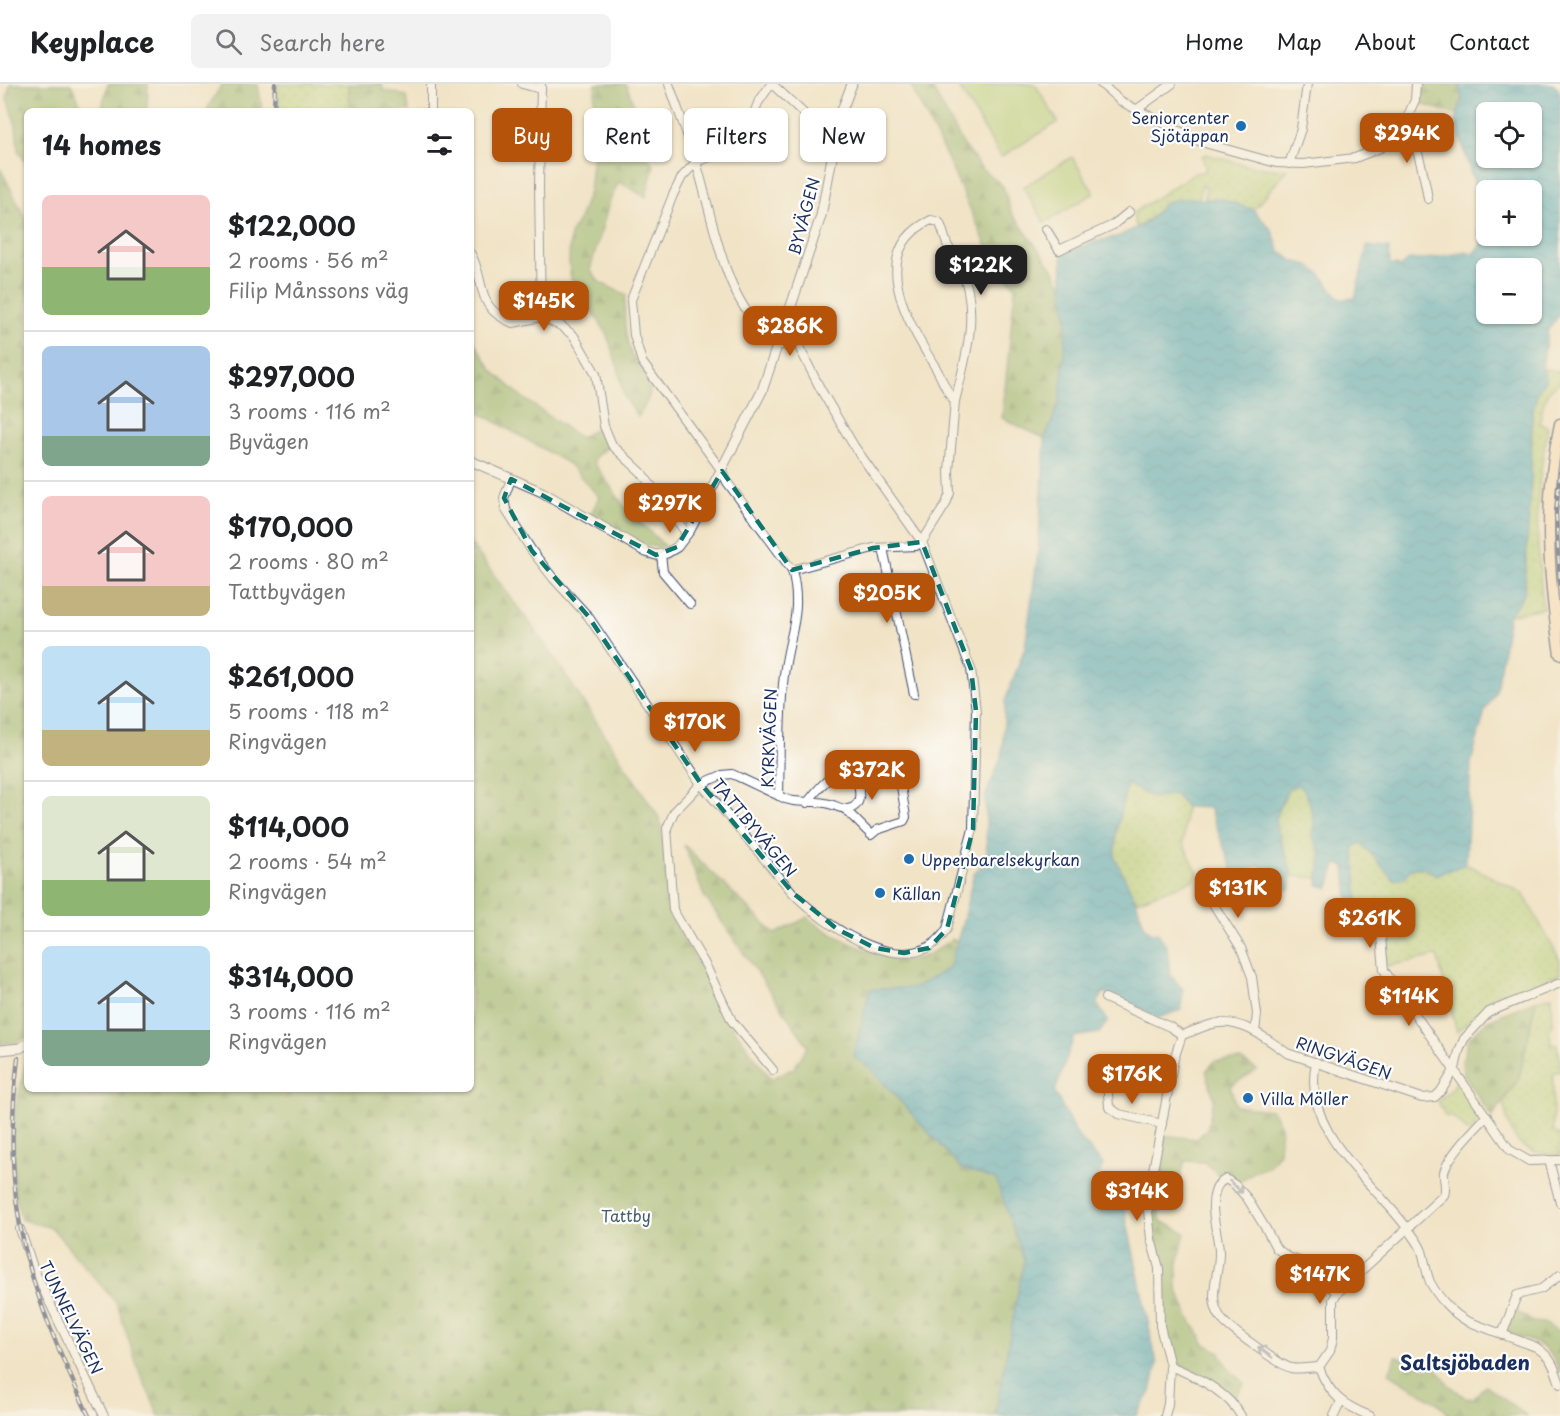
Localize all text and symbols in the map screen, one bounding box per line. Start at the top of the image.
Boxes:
search box [191,14,611,68]
text: Keyplace [30,20,155,63]
icon: search [212,25,245,58]
text: Search here [260,25,385,58]
text: Home [1185,25,1244,57]
text: Map [1277,25,1322,57]
text: About [1355,25,1416,57]
text: Contact [1449,25,1530,57]
map controls [1476,102,1542,324]
button: locate [1476,102,1542,168]
place label: Seniorcenter Sjötäppan [1131,105,1230,147]
chip: Buy [492,108,572,162]
chip: Rent [584,108,672,162]
chip: Filters [684,108,788,162]
chip: New [800,108,886,162]
pin: $294K [1365,113,1449,164]
text: $294K [1374,117,1440,147]
marker: Seniorcenter Sjötäppan [1234,119,1248,133]
text: 14 homes [42,125,161,164]
icon: filters [423,128,456,161]
street label: BYVÄGEN [781,175,825,257]
button: + [1476,180,1542,246]
text: $122,000 [228,206,356,245]
icon: home [90,219,162,291]
text: 2 rooms · 56 m² [228,245,389,275]
pin: $122K [939,245,1023,296]
text: $122K [949,249,1013,279]
button: − [1476,258,1542,324]
text: Filip Månssons väg [228,275,409,305]
pin: $145K [502,281,586,332]
text: $145K [513,285,575,315]
pin: $286K [748,306,832,357]
text: $286K [757,310,823,340]
text: $297,000 [228,357,355,396]
icon: home [90,370,162,442]
text: 3 rooms · 116 m² [228,396,391,426]
text: Byvägen [228,426,309,456]
pin: $297K [628,483,712,534]
text: $297K [638,487,702,517]
text: $170,000 [228,507,353,546]
icon: home [90,520,162,592]
text: 2 rooms · 80 m² [228,546,389,576]
pin: $205K [845,573,929,624]
text: Tattbyvägen [228,576,346,606]
text: $205K [853,577,921,607]
text: $261,000 [228,657,354,696]
icon: home [90,670,162,742]
street label: KYRKVÄGEN [754,688,782,788]
text: 5 rooms · 118 m² [228,696,390,726]
pin: $170K [653,702,737,753]
text: $170K [664,706,726,736]
text: Ringvägen [228,726,327,756]
pin: $372K [830,750,914,801]
text: $372K [839,754,905,784]
street label: TATTBYVÄGEN [707,773,803,881]
text: $114,000 [228,807,349,846]
icon: home [90,820,162,892]
text: 2 rooms · 54 m² [228,846,387,876]
place label: Uppenbarelsekyrkan [921,847,1080,871]
marker: Uppenbarelsekyrkan [902,852,916,866]
pin: $131K [1196,868,1280,919]
text: $131K [1209,872,1267,902]
text: Ringvägen [228,876,327,906]
place label: Källan [892,881,941,905]
marker: Källan [873,886,887,900]
pin: $261K [1328,898,1412,949]
text: $261K [1338,902,1402,932]
text: $314,000 [228,957,354,996]
icon: home [90,970,162,1042]
pin: $114K [1367,976,1451,1027]
text: $114K [1379,980,1439,1010]
text: 3 rooms · 116 m² [228,996,391,1026]
text: Ringvägen [228,1026,327,1056]
street label: RINGVÄGEN [1293,1029,1395,1085]
pin: $176K [1090,1054,1174,1105]
text: $176K [1102,1058,1162,1088]
place label: Villa Möller [1260,1086,1349,1110]
marker: Villa Möller [1241,1091,1255,1105]
pin: $314K [1095,1171,1179,1222]
text: $314K [1105,1175,1169,1205]
one-way arrow [1228,1180,1243,1194]
park label: Tattby [601,1203,651,1227]
pin: $147K [1278,1254,1362,1305]
street label: TUNNELVÄGEN [34,1256,110,1378]
text: $147K [1290,1258,1350,1288]
one-way arrow [1258,1346,1274,1358]
district label: Saltsjöbaden [1400,1347,1530,1377]

